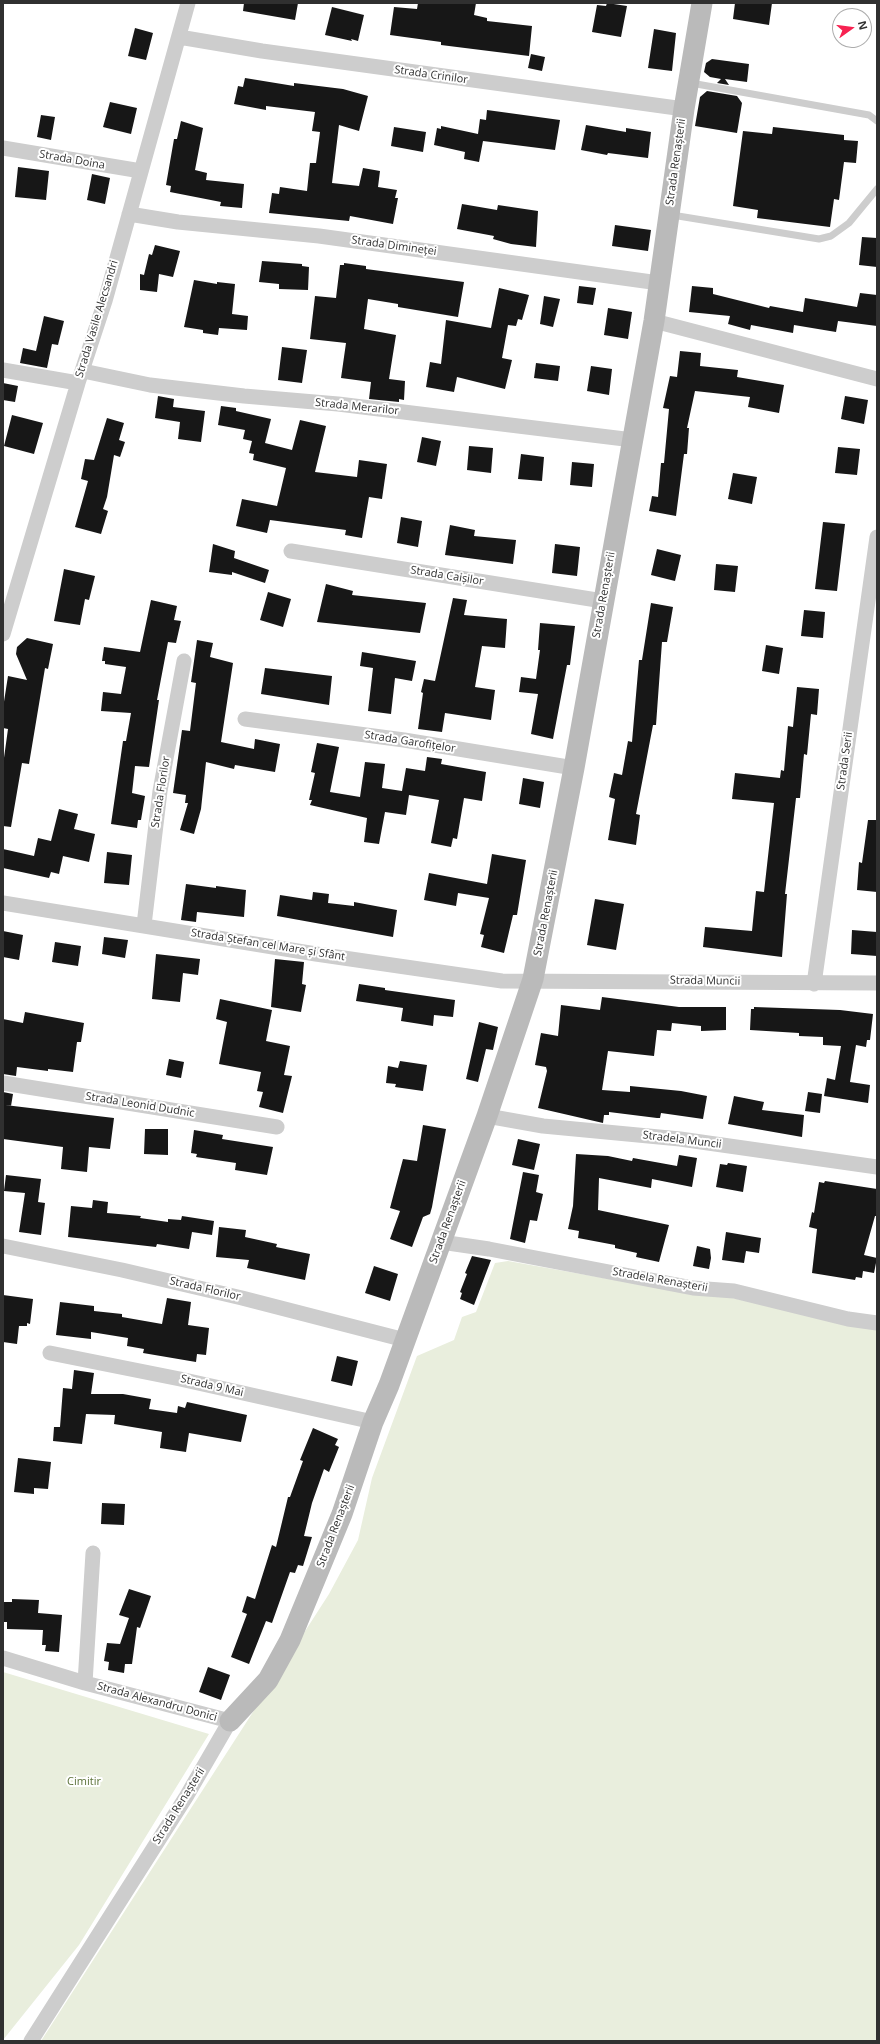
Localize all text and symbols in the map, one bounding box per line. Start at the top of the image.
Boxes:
north arrow [832,8,872,48]
text: N [855,19,872,31]
street label: Strada Crinilor [394,63,468,87]
street label: Strada Renașterii [663,118,689,206]
street label: Strada Doina [38,148,106,172]
street label: Strada Dimineței [351,233,437,259]
street label: Strada Vasile Alecsandri [73,259,121,379]
street label: Strada Merarilor [314,396,400,418]
street label: Strada Renașterii [590,551,618,639]
street label: Strada Caișilor [409,564,485,588]
street label: Strada Garofițelor [364,728,456,756]
street label: Strada Serii [834,731,856,791]
street label: Strada Florilor [149,755,173,829]
street label: Strada Renașterii [531,869,561,957]
street label: Strada Ștefan cel Mare și Sfânt [190,926,346,964]
street label: Strada Muncii [670,974,740,988]
street label: Strada Leonid Dudnic [85,1090,195,1120]
street label: Stradela Muncii [642,1129,722,1151]
street label: Strada Renașterii [427,1179,469,1265]
street label: Stradela Renașterii [611,1265,709,1295]
street label: Strada Florilor [168,1274,242,1304]
street label: Strada 9 Mai [179,1372,245,1400]
street label: Strada Renașterii [314,1483,358,1569]
street label: Strada Alexandru Donici [96,1680,218,1724]
street label: Strada Renașterii [150,1765,208,1847]
park label: Cimitir [67,1775,101,1789]

